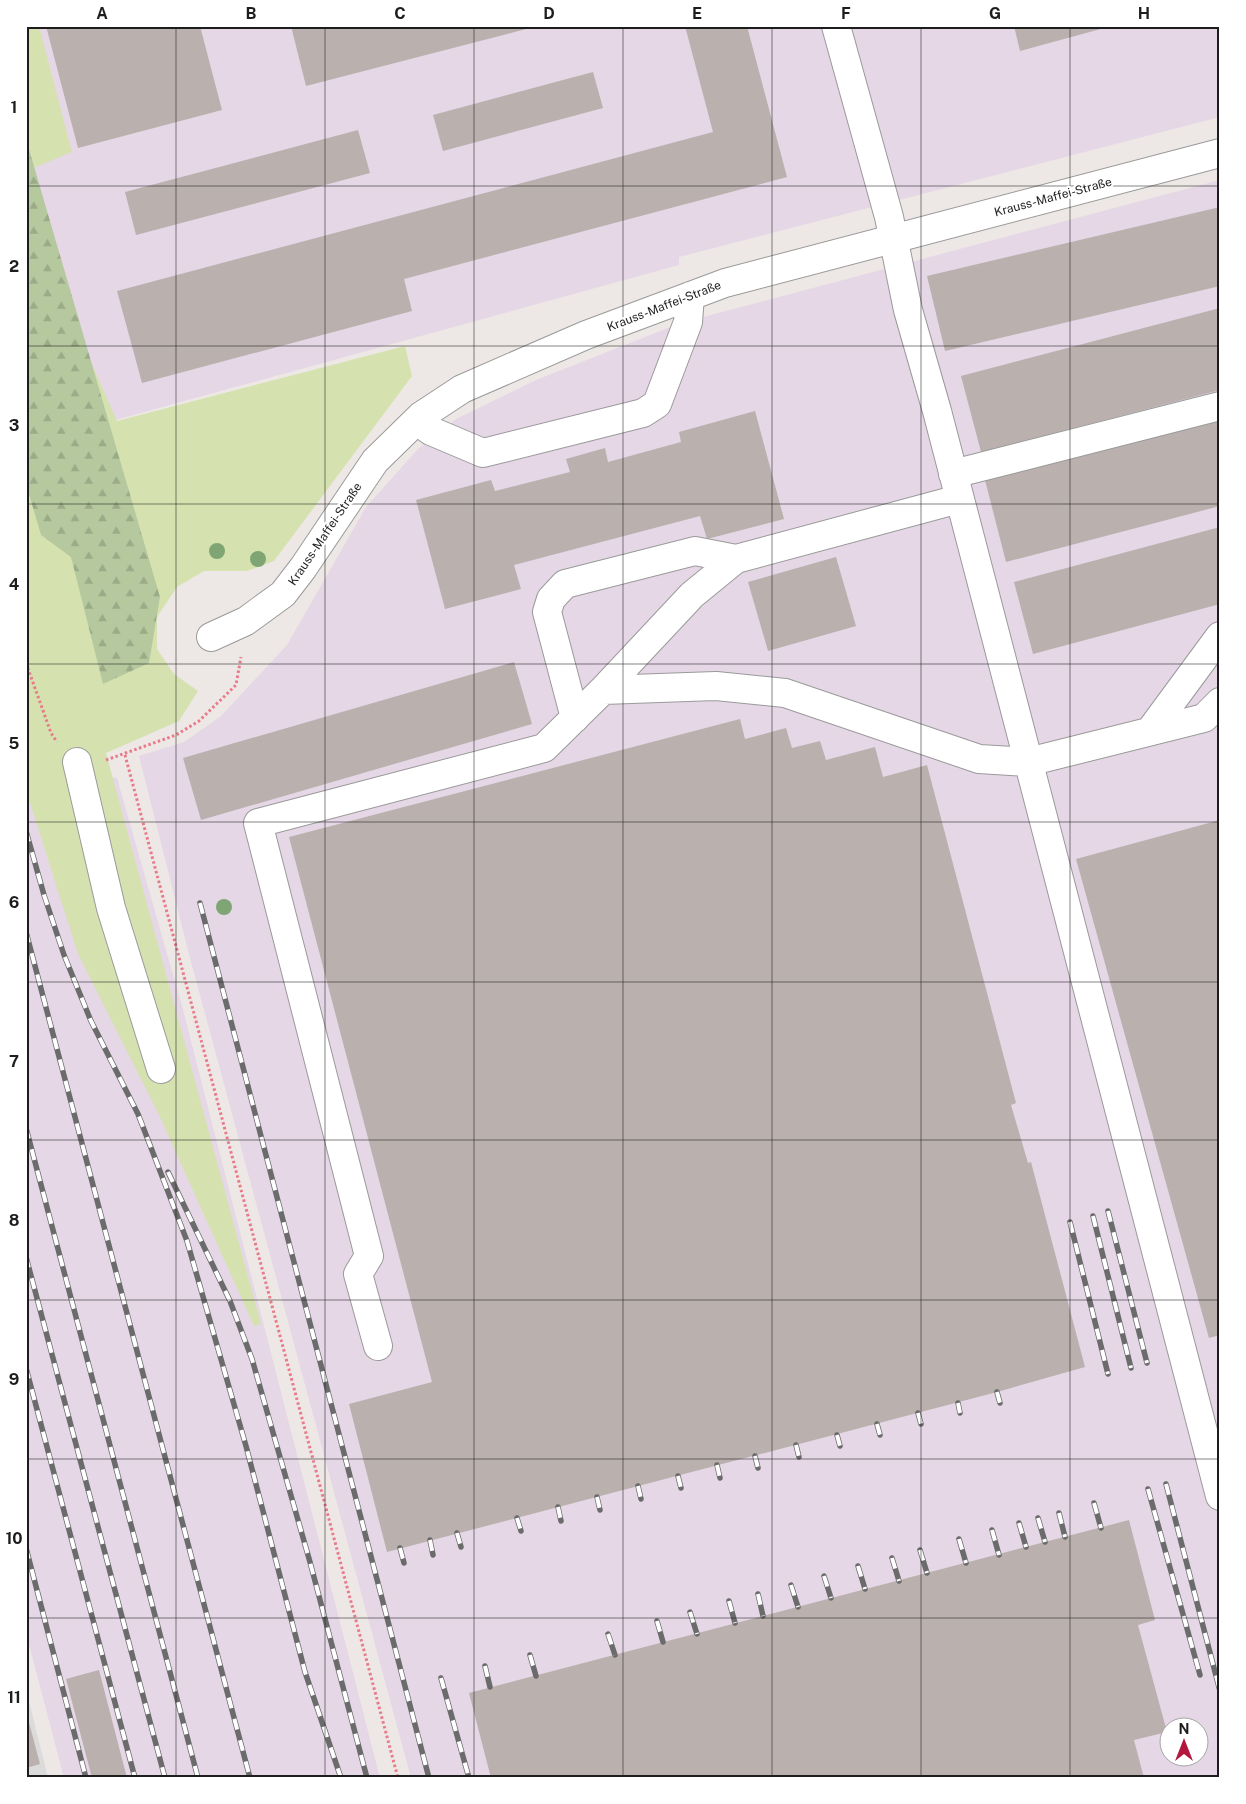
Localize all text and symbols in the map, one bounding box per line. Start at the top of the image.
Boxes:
text: A [96,4,108,23]
text: B [246,4,257,23]
text: C [394,4,406,23]
text: D [543,4,555,23]
text: E [692,4,702,23]
text: F [841,4,851,23]
text: G [989,4,1001,23]
text: H [1138,4,1150,23]
text: 1 [11,98,17,117]
street label: Krauss-Maffei-Straße [993,175,1113,219]
text: 2 [9,257,19,276]
street label: Krauss-Maffei-Straße [605,278,723,334]
text: 3 [9,416,19,435]
street label: Krauss-Maffei-Straße [285,480,365,588]
text: 4 [9,575,20,594]
text: 5 [9,734,20,753]
text: 6 [9,893,19,912]
text: 7 [9,1052,19,1071]
text: 8 [9,1211,20,1230]
text: 9 [9,1370,19,1389]
text: 10 [5,1529,23,1548]
text: 11 [7,1688,21,1707]
north arrow [1158,1716,1208,1766]
text: N [1179,1721,1189,1737]

